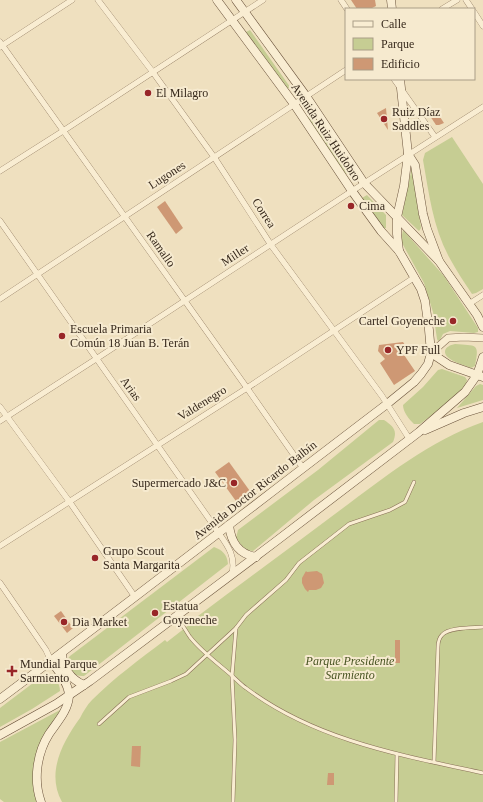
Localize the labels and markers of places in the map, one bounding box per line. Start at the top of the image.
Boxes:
place label: El Milagro [156,86,208,100]
marker: El Milagro [143,88,153,98]
place label: Ruiz Díaz Saddles [392,105,440,133]
marker: Ruiz Díaz Saddles [379,114,389,124]
place label: Cima [359,199,386,213]
marker: Cima [346,201,356,211]
place label: Cartel Goyeneche [359,314,445,328]
marker: Cartel Goyeneche [448,316,458,326]
place label: Escuela Primaria Común 18 Juan B. Terán [70,322,189,350]
marker: Escuela Primaria Común 18 Juan B. Terán [57,331,67,341]
place label: YPF Full [396,343,441,357]
marker: YPF Full [383,345,393,355]
place label: Supermercado J&C [132,476,226,490]
marker: Supermercado J&C [229,478,239,488]
place label: Grupo Scout Santa Margarita [103,544,180,572]
marker: Grupo Scout Santa Margarita [90,553,100,563]
place label: Estatua Goyeneche [163,599,217,627]
marker: Estatua Goyeneche [150,608,160,618]
place label: Dia Market [72,615,128,629]
marker: Dia Market [59,617,69,627]
place label: Mundial Parque Sarmiento [20,657,97,685]
marker: Mundial Parque Sarmiento [7,666,17,676]

